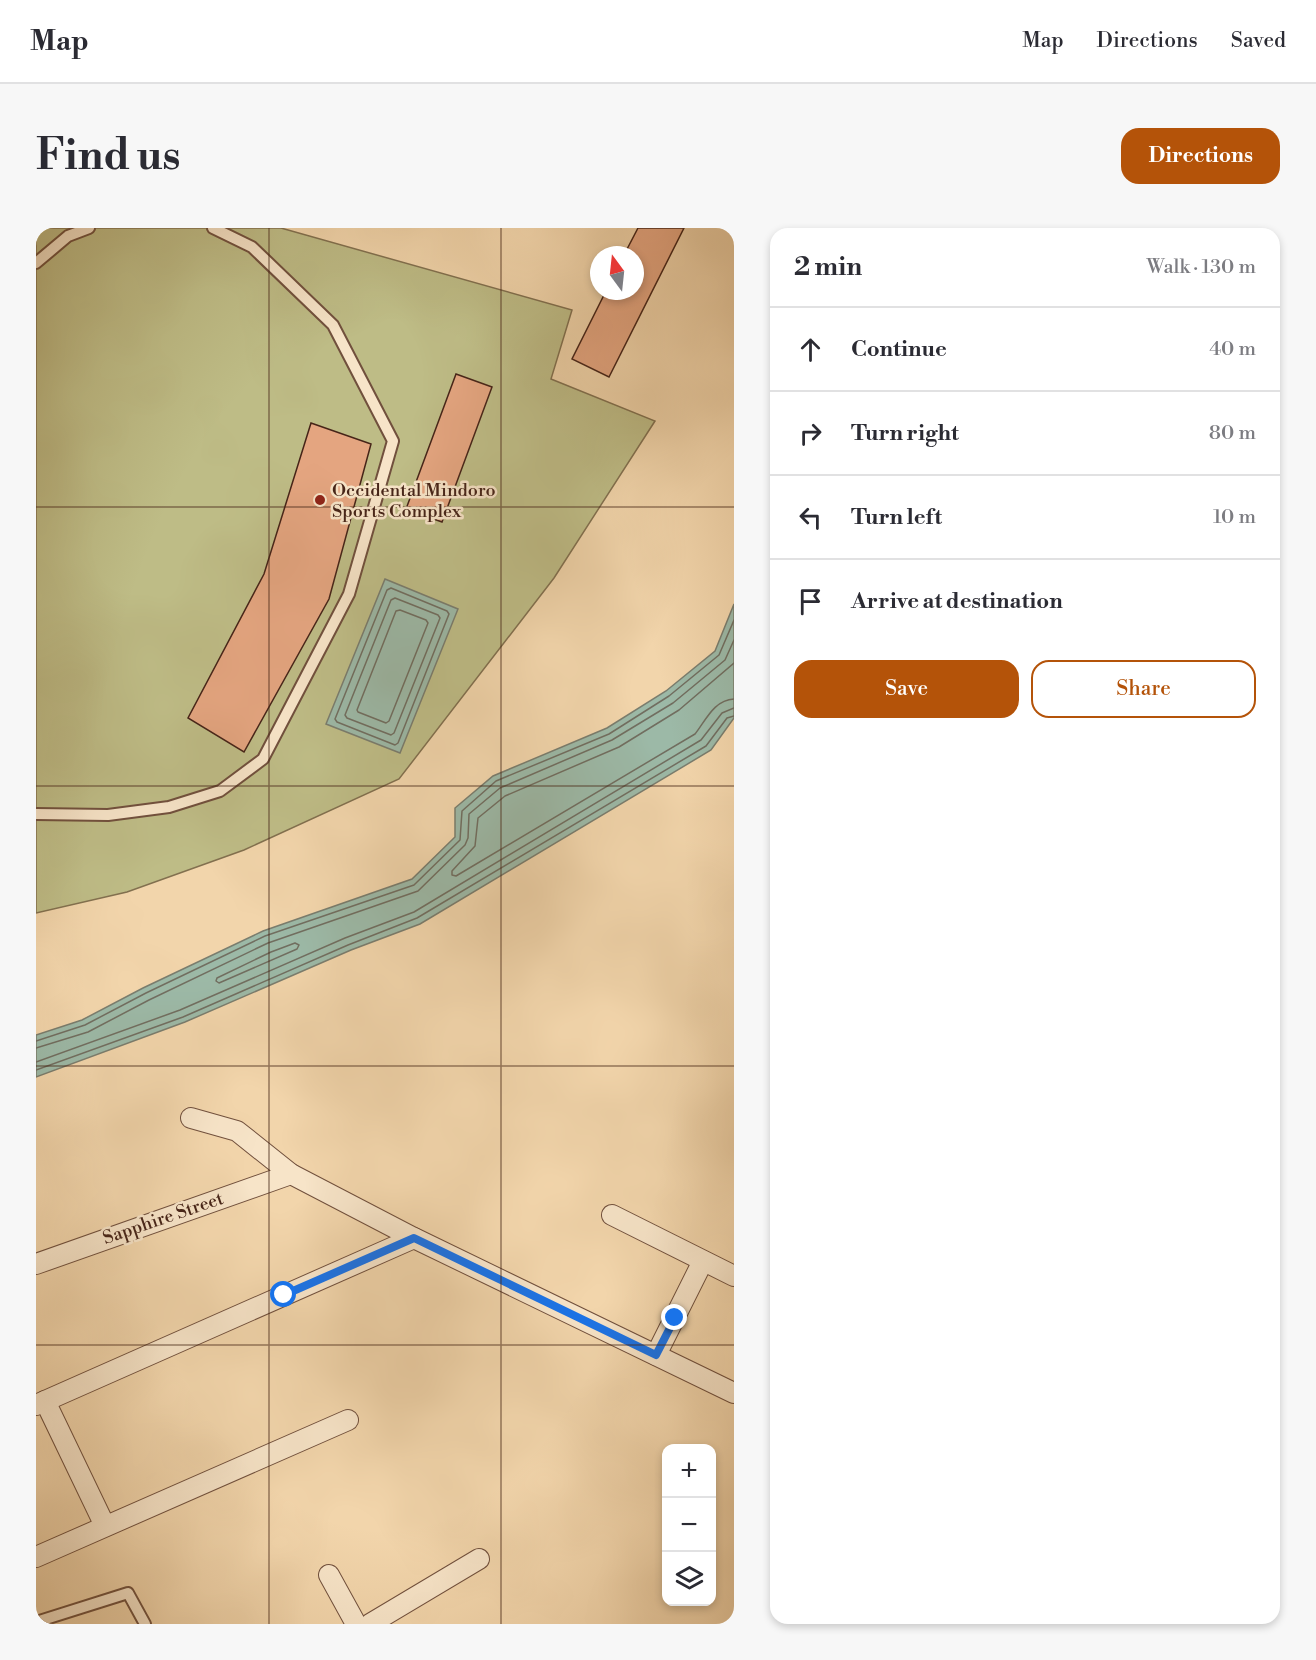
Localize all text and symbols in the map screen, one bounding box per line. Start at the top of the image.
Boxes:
text: Map [30,24,89,59]
text: Map [1022,28,1064,54]
text: Directions [1097,28,1198,54]
text: Saved [1231,28,1286,54]
button: Directions [1121,128,1280,184]
text: Find us [36,130,180,183]
north arrow [590,246,644,300]
text: 2 min [794,251,862,283]
text: Walk · 130 m [1147,255,1256,280]
icon: ahead [794,333,827,366]
text: Continue [851,336,947,363]
text: 40 m [1209,337,1256,362]
icon: right [794,417,827,450]
text: Turn right [851,420,959,447]
text: 80 m [1209,421,1256,446]
place label: Occidental Mindoro Sports Complex [332,479,496,523]
marker: Occidental Mindoro Sports Complex [313,493,327,507]
icon: left [794,501,827,534]
text: Turn left [851,504,942,531]
text: 10 m [1213,505,1256,530]
icon: arrive [794,585,827,618]
text: Arrive at destination [851,588,1063,615]
button: Save [794,660,1019,718]
button: Share [1031,660,1256,718]
street label: Sapphire Street [100,1187,227,1250]
route start [270,1281,296,1307]
route end [661,1304,687,1330]
map controls [662,1444,716,1606]
button: + [662,1444,716,1498]
button: − [662,1498,716,1552]
button: layers [662,1552,716,1606]

